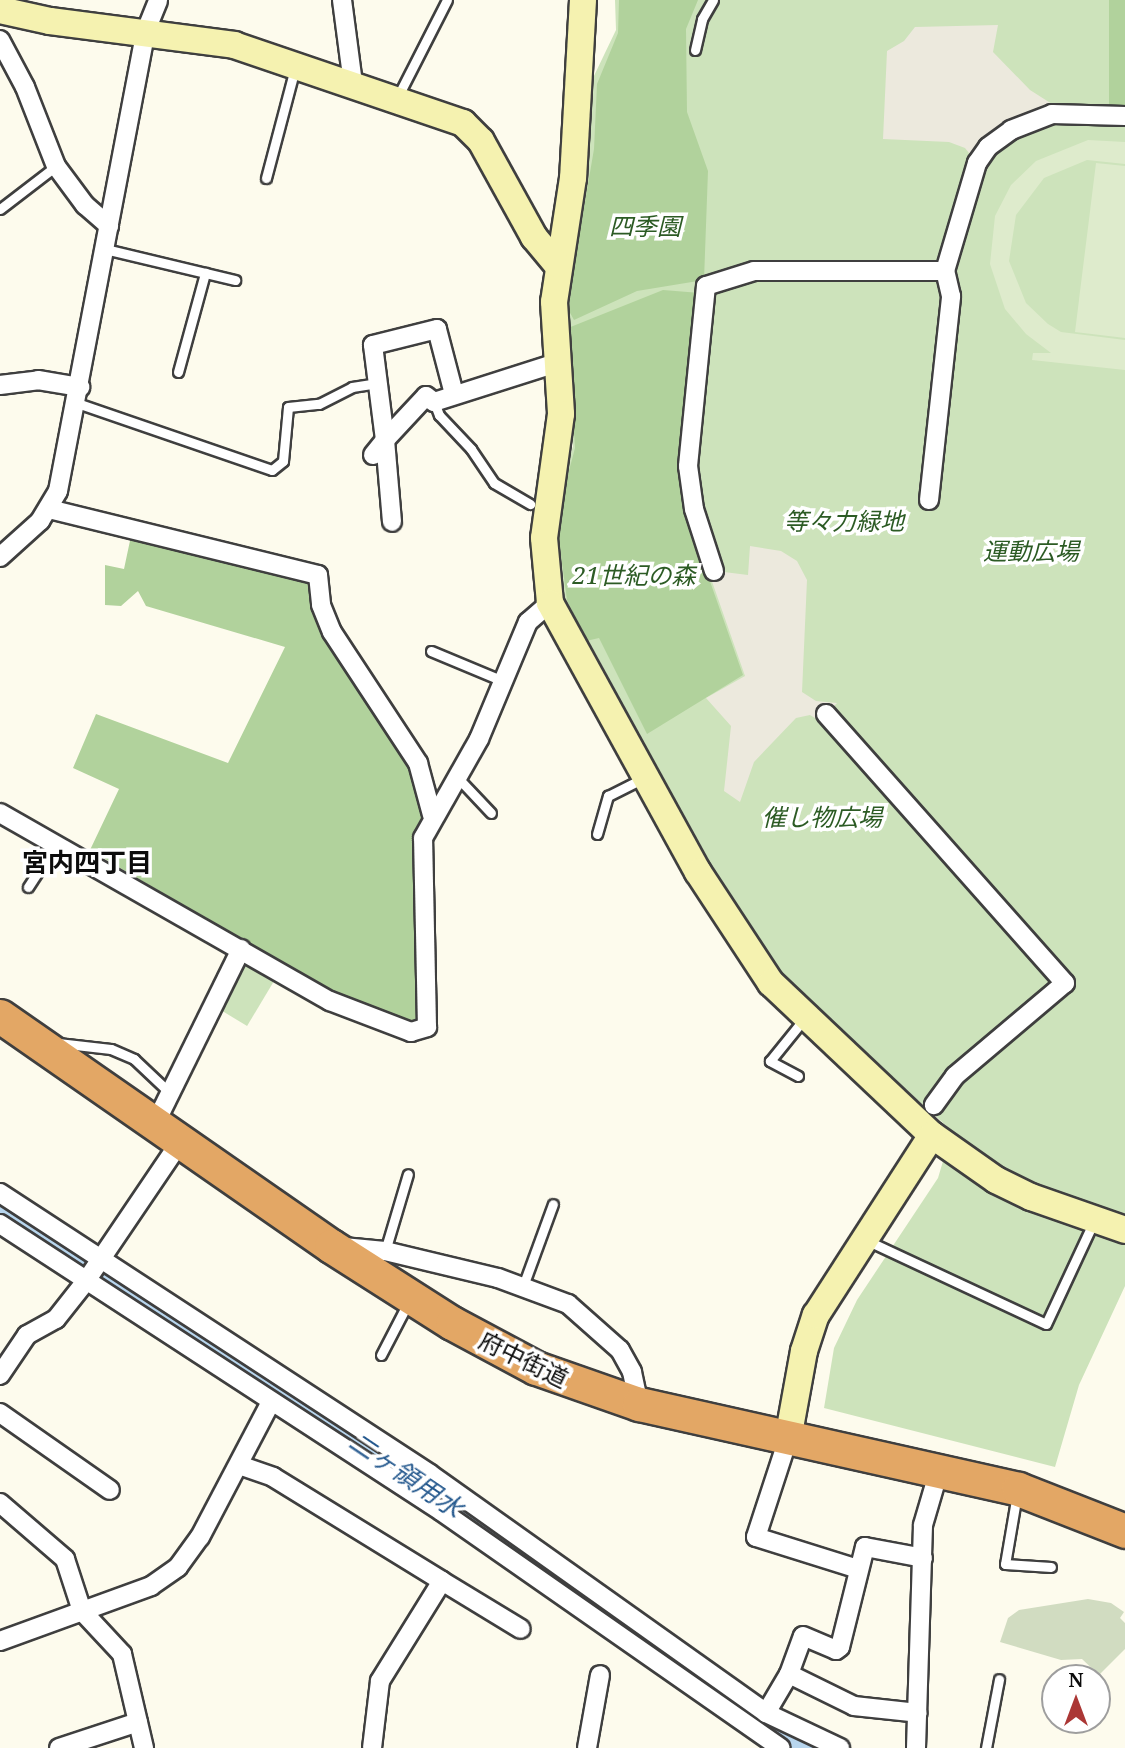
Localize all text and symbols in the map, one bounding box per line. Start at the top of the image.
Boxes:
park label: 四季園 [609,212,681,240]
park label: 等々力緑地 [784,507,904,535]
park label: 運動広場 [983,537,1079,565]
park label: 21世紀の森 [573,561,695,589]
park label: 催し物広場 [762,803,882,831]
district label: 宮内四丁目 [22,847,152,879]
street label: 府中街道 [475,1325,573,1393]
water label: 二ヶ領用水 [343,1426,469,1524]
north arrow [1041,1664,1111,1734]
text: N [1069,1667,1083,1693]

